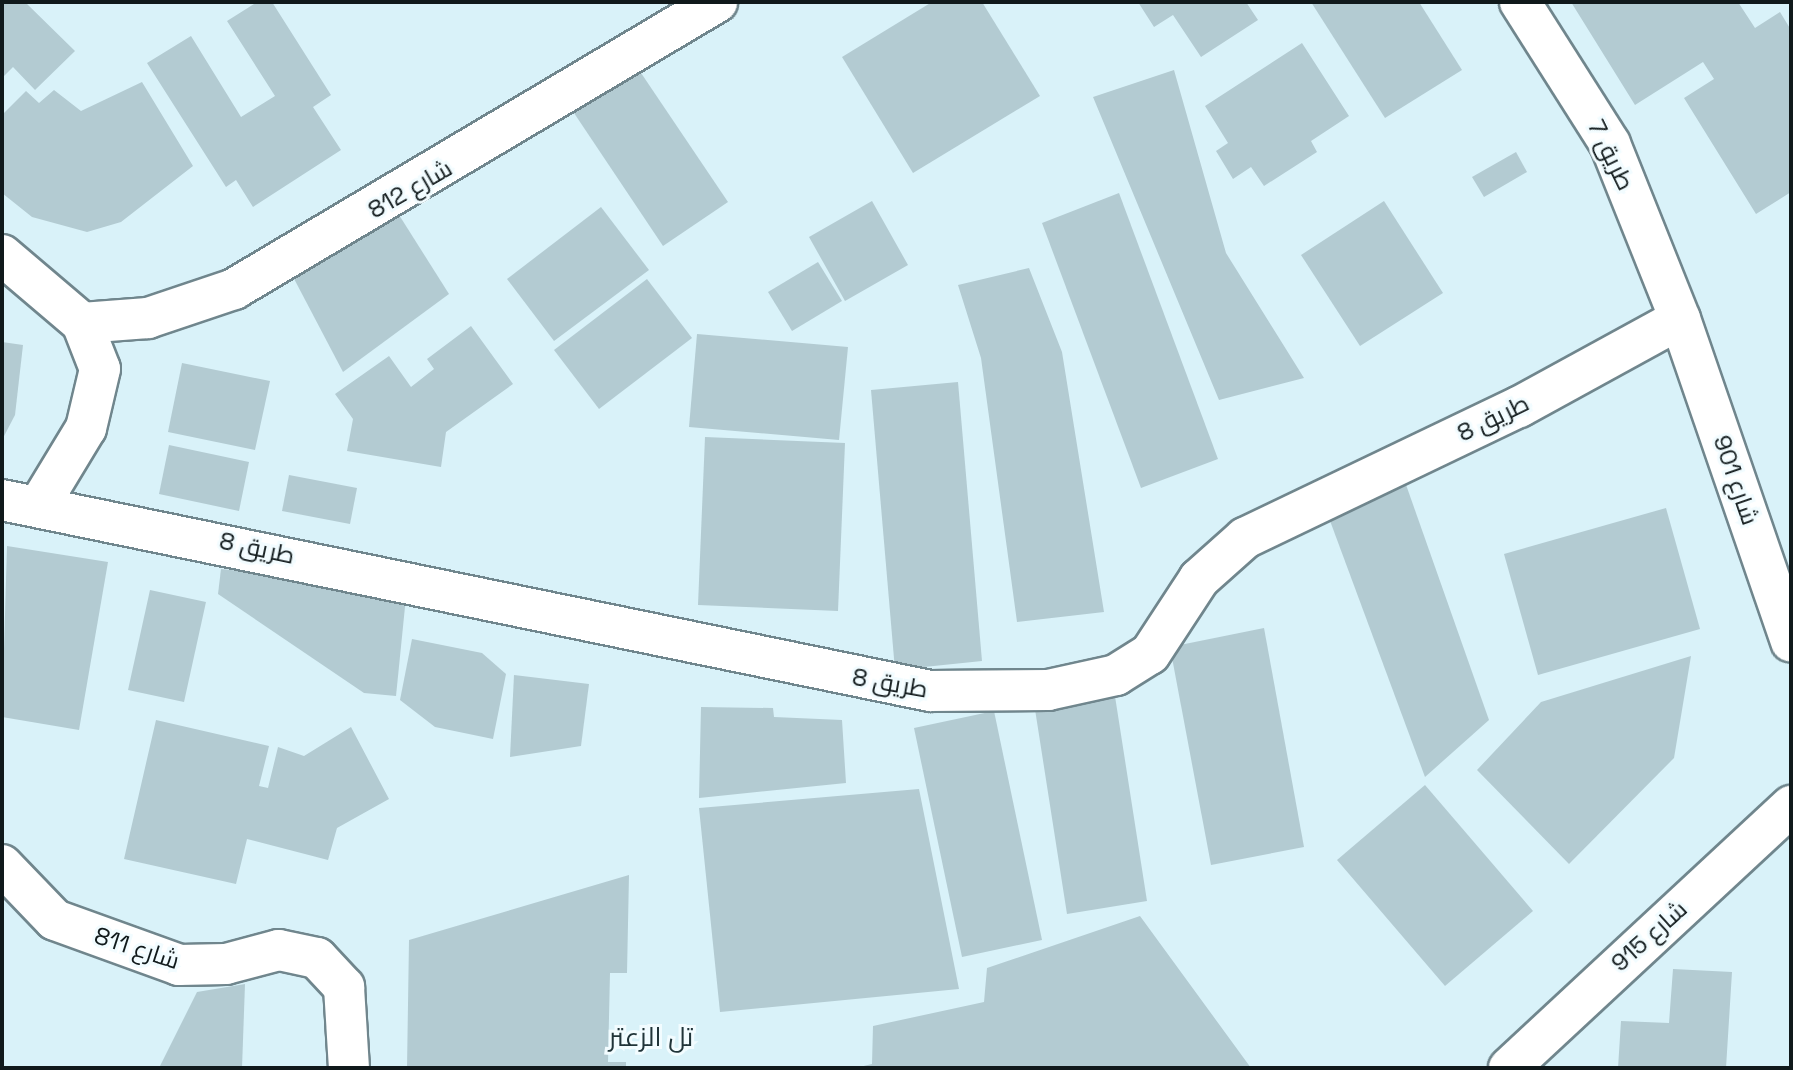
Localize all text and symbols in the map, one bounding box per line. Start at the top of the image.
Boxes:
street label: 7 طريق [1582,115,1640,195]
street label: شارع 812 [363,154,457,224]
street label: طريق 8 [1453,388,1533,448]
street label: شارع 901 [1707,431,1765,529]
street label: طريق 8 [217,526,297,570]
street label: طريق 8 [850,662,930,704]
street label: شارع 915 [1605,895,1693,977]
street label: شارع 811 [91,921,183,975]
district label: تل الزعتر [609,1022,693,1054]

